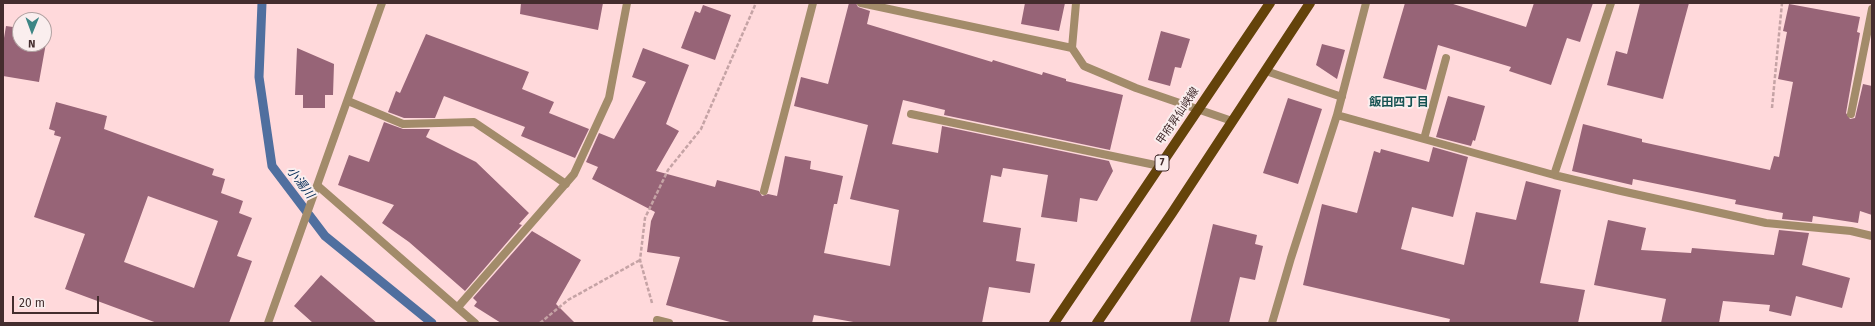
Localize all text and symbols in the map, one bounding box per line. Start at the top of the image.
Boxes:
north arrow [12,12,52,52]
text: N [28,37,36,50]
street label: 甲府昇仙峡線 [1154,85,1202,147]
district label: 飯田四丁目 [1369,96,1429,110]
road number: 7 [1155,155,1169,171]
water label: 小湯川 [283,164,317,202]
scale bar [14,288,101,314]
text: 20 m [19,296,45,310]

